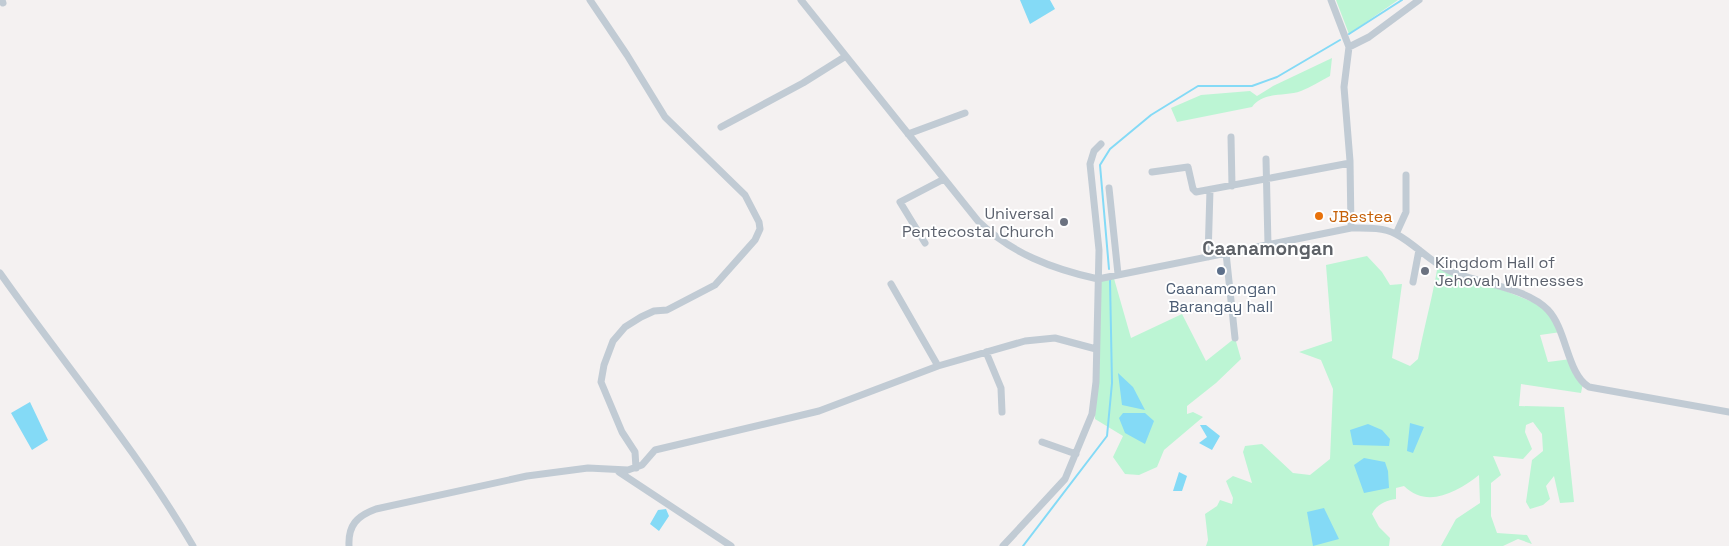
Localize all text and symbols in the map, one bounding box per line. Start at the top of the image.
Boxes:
place label: Universal Pentecostal Church [902,203,1054,242]
place label: JBestea [1329,206,1393,227]
marker: JBestea [1313,210,1325,222]
marker: Universal Pentecostal Church [1058,216,1070,228]
district label: Caanamongan [1202,236,1334,261]
place label: Kingdom Hall of Jehovah Witnesses [1435,252,1584,291]
marker: Caanamongan Barangay hall [1215,265,1227,277]
marker: Kingdom Hall of Jehovah Witnesses [1419,265,1431,277]
place label: Caanamongan Barangay hall [1166,278,1276,317]

